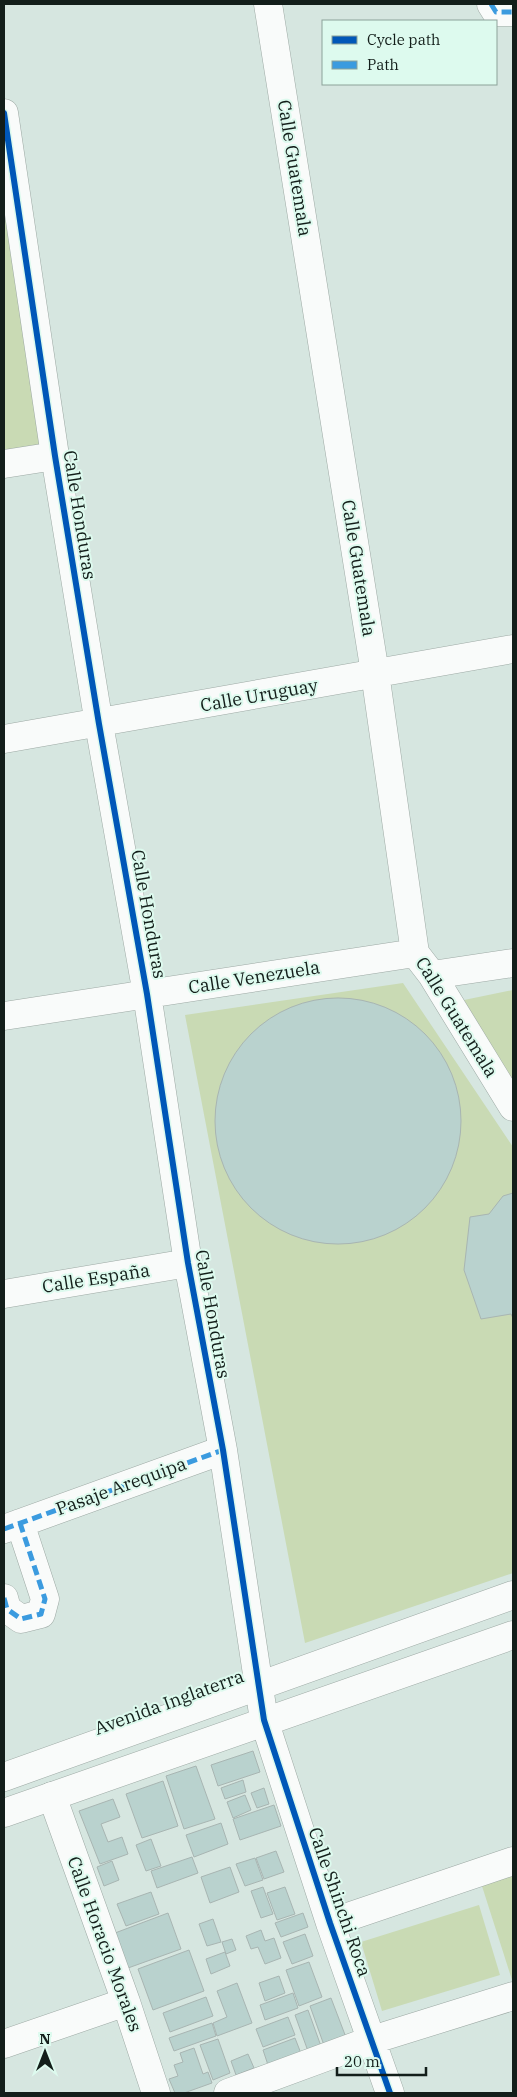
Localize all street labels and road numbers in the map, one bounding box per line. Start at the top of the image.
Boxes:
street label: Calle Guatemala [273,98,317,238]
street label: Calle Honduras [58,449,102,581]
street label: Calle Guatemala [337,498,381,638]
street label: Calle Uruguay [198,673,320,717]
street label: Calle Honduras [126,848,172,980]
street label: Calle Guatemala [411,952,503,1082]
street label: Calle Venezuela [187,955,322,999]
street label: Calle Honduras [190,1248,236,1380]
street label: Calle España [41,1258,152,1298]
street label: Pasaje Arequipa [52,1452,190,1520]
street label: Avenida Inglaterra [91,1664,247,1740]
street label: Calle Shinchi Roca [304,1824,376,1980]
street label: Calle Horacio Morales [63,1853,147,2035]

